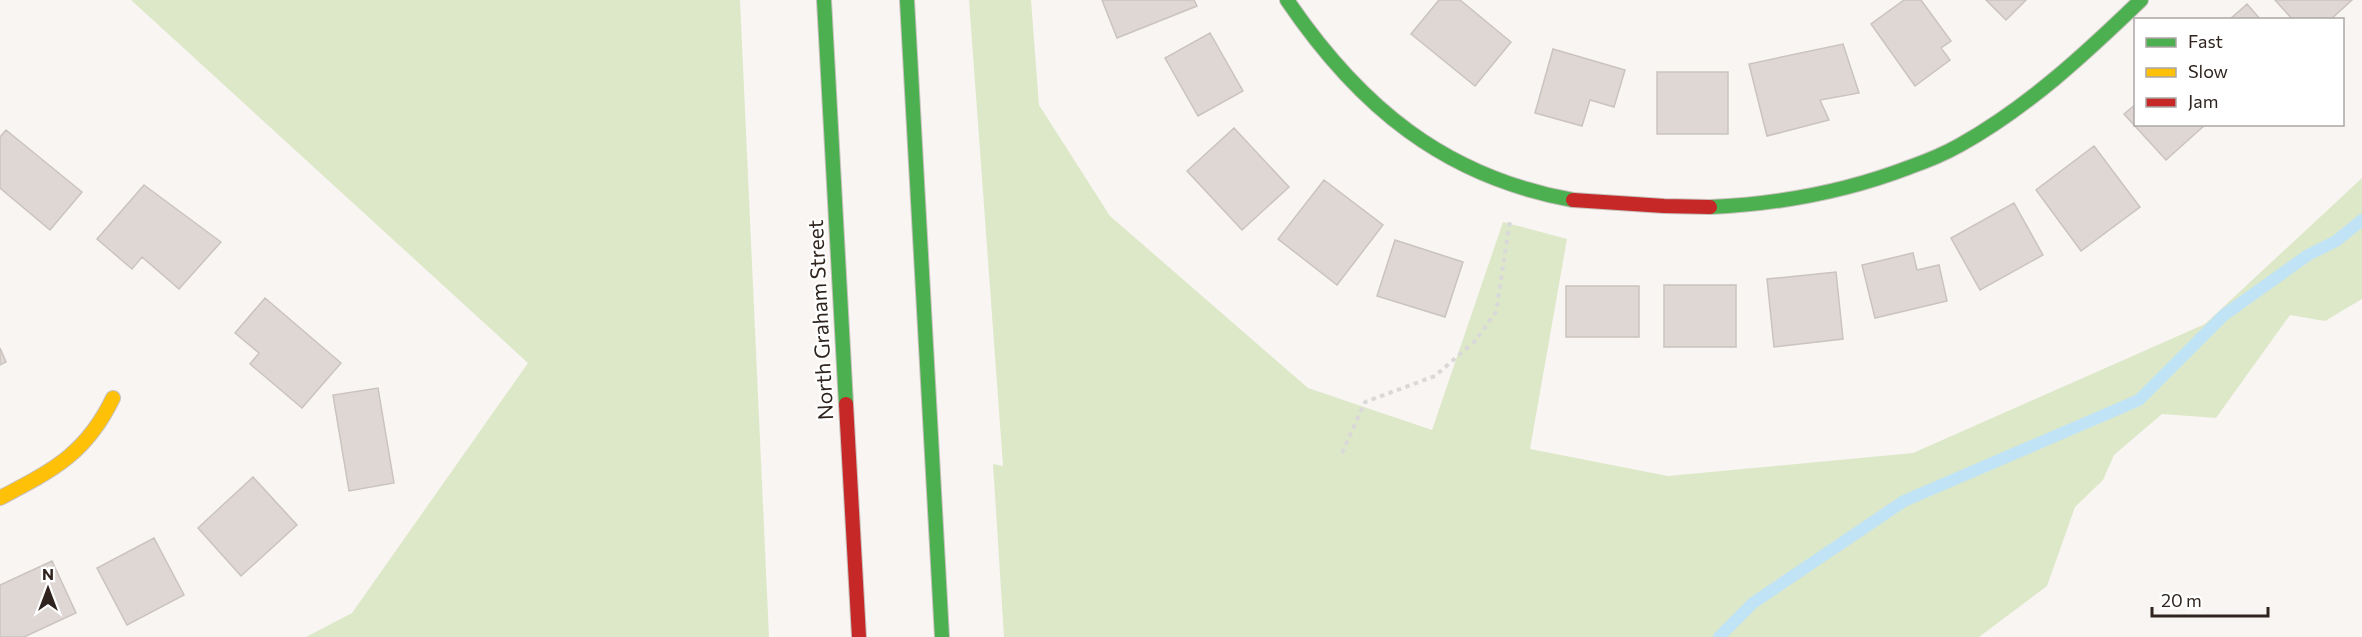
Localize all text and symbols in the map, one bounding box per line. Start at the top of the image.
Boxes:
legend [2134,18,2344,126]
text: Fast [2188,30,2223,52]
text: Slow [2188,60,2228,82]
text: Jam [2188,90,2218,112]
street label: North Graham Street [802,219,837,421]
north arrow [18,559,78,619]
text: N [42,564,54,583]
scale bar [2152,580,2268,618]
text: 20 m [2161,589,2202,611]

